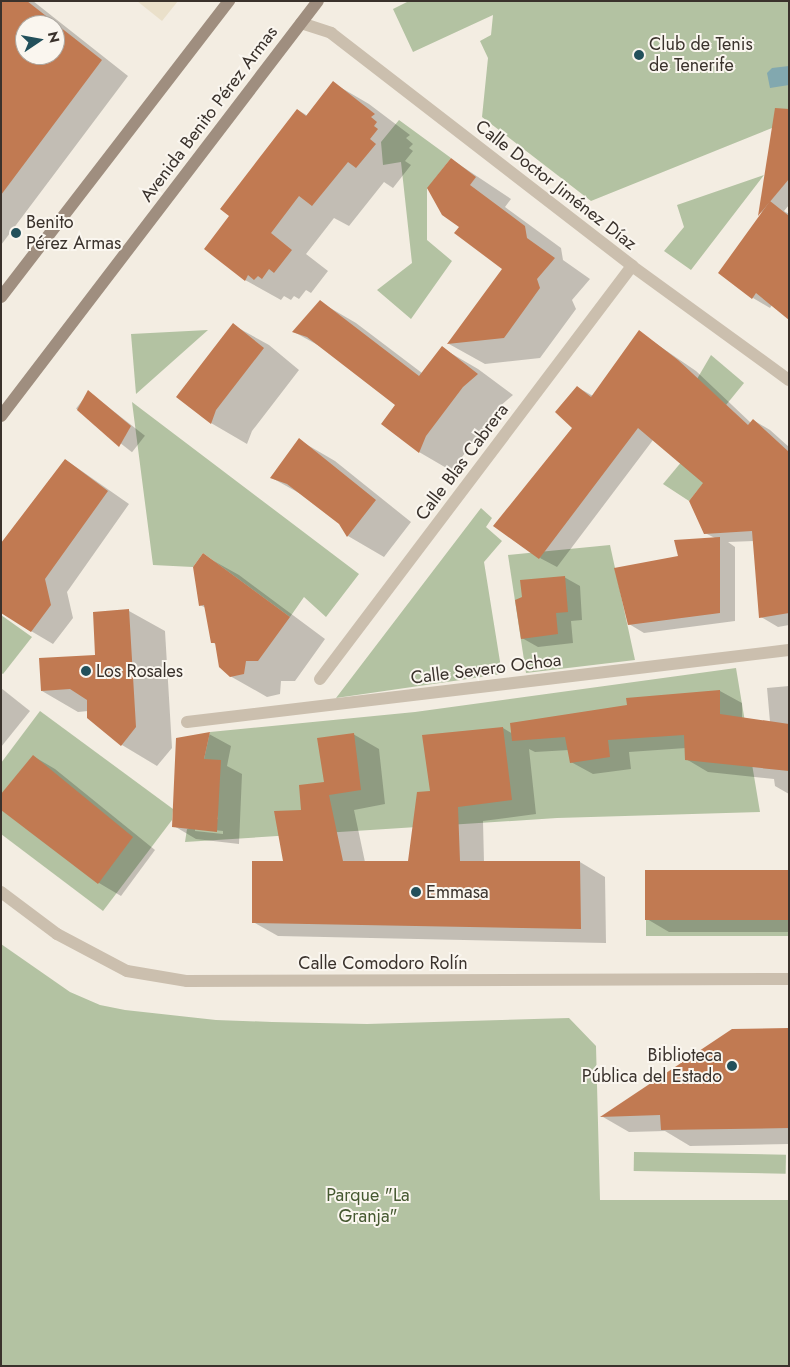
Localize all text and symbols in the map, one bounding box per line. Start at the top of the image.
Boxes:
north arrow [15,15,65,65]
street label: Avenida Benito Pérez Armas [136,22,282,206]
text: N [43,30,65,45]
place label: Club de Tenis de Tenerife [649,34,753,76]
marker: Club de Tenis de Tenerife [633,49,645,61]
street label: Calle Doctor Jiménez Díaz [471,115,641,255]
place label: Benito Pérez Armas [26,212,121,254]
marker: Benito Pérez Armas [10,227,22,239]
street label: Calle Blas Cabrera [411,399,513,525]
street label: Calle Severo Ochoa [409,649,563,689]
place label: Los Rosales [96,660,183,682]
marker: Los Rosales [80,665,92,677]
place label: Emmasa [426,881,489,903]
marker: Emmasa [410,886,422,898]
street label: Calle Comodoro Rolín [298,952,468,974]
place label: Biblioteca Pública del Estado [582,1045,722,1088]
marker: Biblioteca Pública del Estado [726,1060,738,1072]
park label: Parque "La Granja" [326,1185,410,1228]

